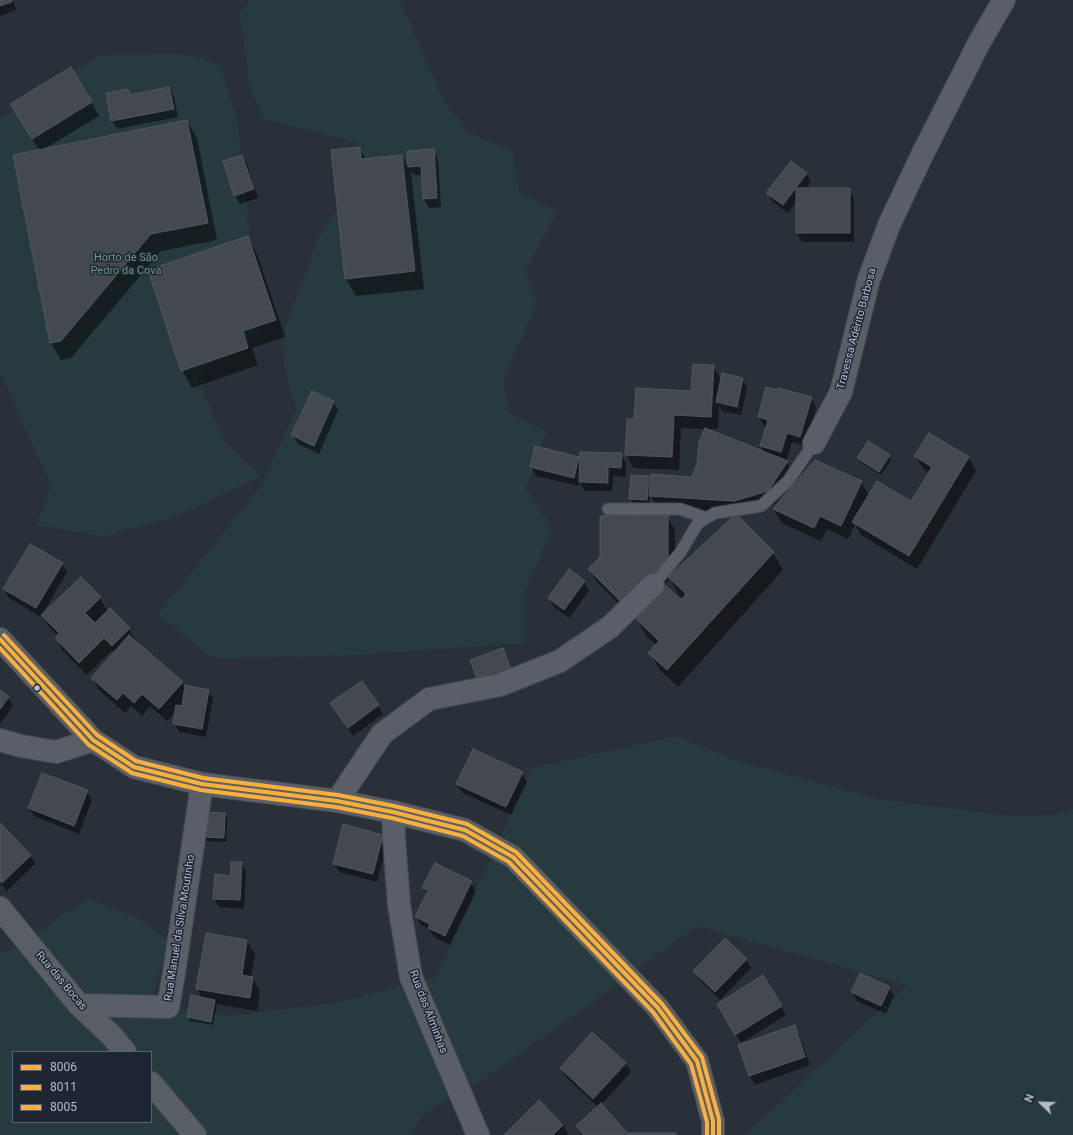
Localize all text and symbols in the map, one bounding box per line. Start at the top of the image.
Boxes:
park label: Horto de São Pedro da Cova [90,251,162,277]
street label: Travessa Adérito Barbosa [834,267,880,391]
unlabelled marker [32,683,42,693]
street label: Rua Manuel da Silva Moutinho [162,854,198,1002]
street label: Rua das Bocas [33,949,89,1013]
street label: Rua das Alminhas [406,969,450,1055]
legend [12,1051,152,1123]
text: 8006 [50,1060,77,1074]
text: 8011 [50,1080,77,1094]
north arrow [1021,1083,1061,1123]
text: N [1022,1092,1037,1104]
text: 8005 [50,1100,77,1114]

